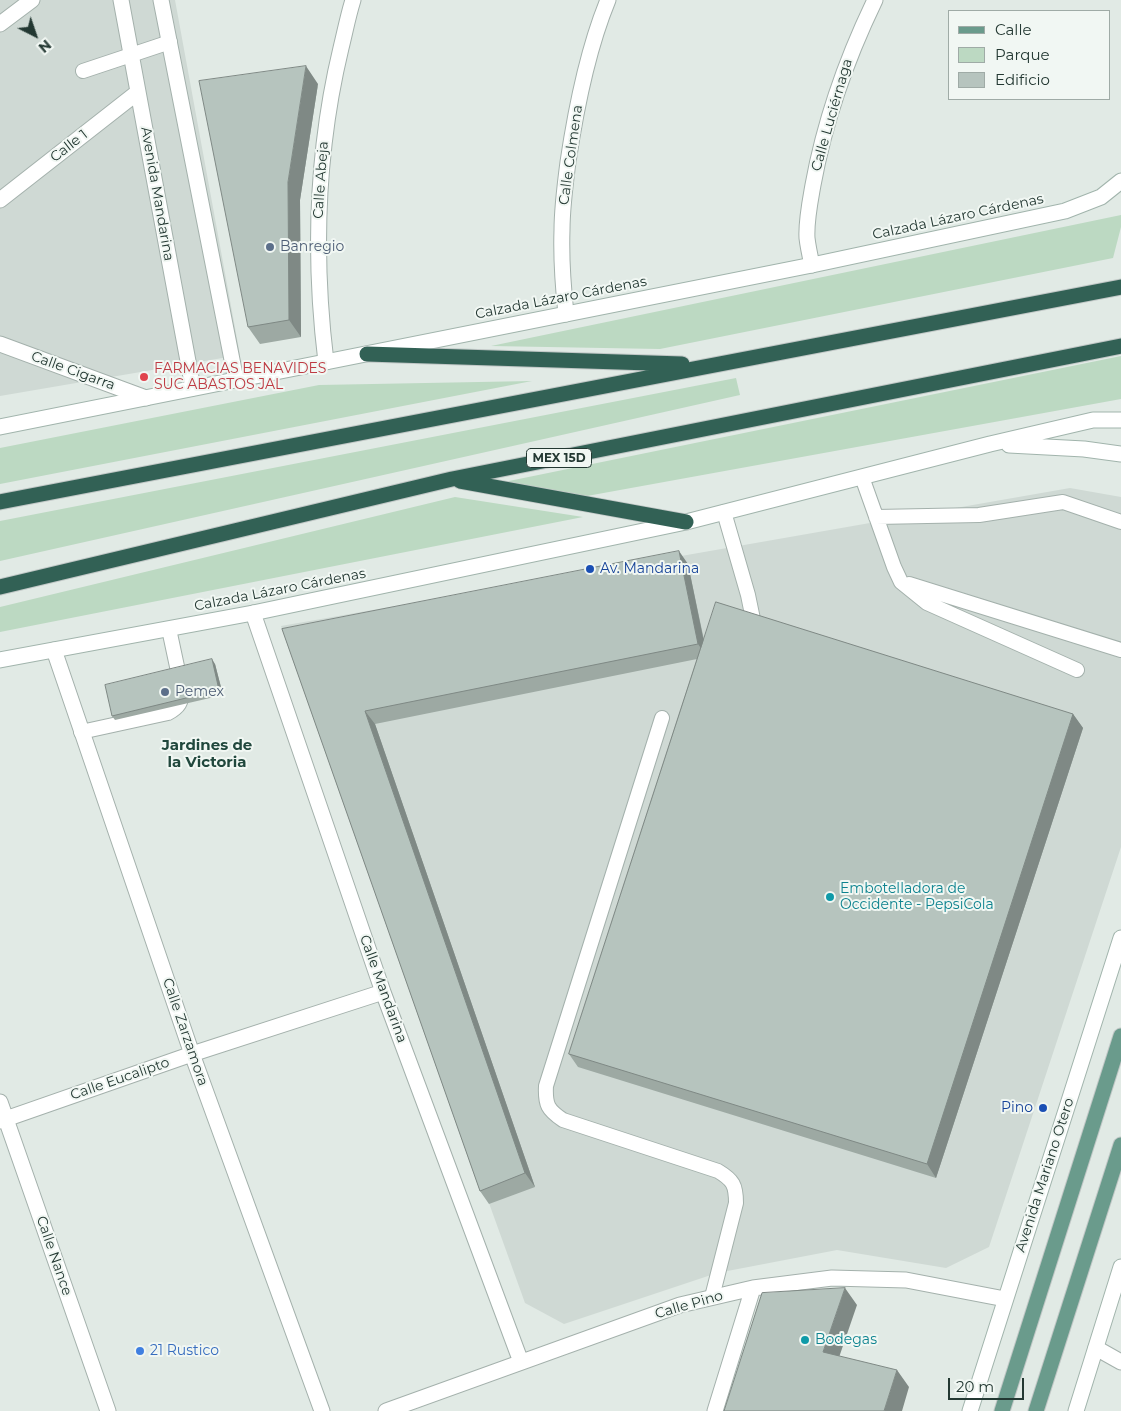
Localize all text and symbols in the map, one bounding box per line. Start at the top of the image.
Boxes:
north arrow [10,10,60,60]
legend [948,10,1111,100]
text: Calle [995,20,1032,39]
text: N [35,36,55,57]
text: Parque [995,45,1050,64]
street label: Calle Luciérnaga [808,57,856,173]
text: Edificio [995,70,1050,89]
street label: Calle Colmena [556,104,586,206]
street label: Calle 1 [47,126,91,166]
street label: Avenida Mandarina [137,126,177,262]
street label: Calle Abeja [310,141,332,219]
street label: Calzada Lázaro Cárdenas [871,191,1045,243]
place label: Banregio [280,239,344,255]
marker: Banregio [264,241,276,253]
street label: Calzada Lázaro Cárdenas [474,273,648,323]
street label: Calle Cigarra [29,348,117,394]
place label: FARMACIAS BENAVIDES SUC ABASTOS JAL [154,361,326,394]
marker: FARMACIAS BENAVIDES SUC ABASTOS JAL [138,371,150,383]
road number: MEX 15D [526,448,592,468]
place label: Av. Mandarina [600,561,699,577]
marker: Av. Mandarina [584,563,596,575]
street label: Calzada Lázaro Cárdenas [193,565,367,615]
place label: Pemex [175,684,224,700]
marker: Pemex [159,686,171,698]
district label: Jardines de la Victoria [162,737,252,772]
place label: Embotelladora de Occidente - PepsiCola [840,881,994,914]
marker: Embotelladora de Occidente - PepsiCola [824,891,836,903]
street label: Calle Mandarina [356,933,410,1045]
street label: Calle Zarzamora [159,976,211,1088]
street label: Calle Eucalipto [68,1054,172,1104]
street label: Avenida Mariano Otero [1012,1096,1078,1254]
place label: Pino [1001,1100,1033,1116]
marker: Pino [1037,1102,1049,1114]
street label: Calle Nance [33,1214,75,1298]
street label: Calle Pino [653,1287,725,1323]
place label: Bodegas [815,1332,877,1348]
marker: Bodegas [799,1334,811,1346]
place label: 21 Rustico [150,1343,219,1359]
marker: 21 Rustico [134,1345,146,1357]
scale bar [951,1368,1027,1400]
text: 20 m [956,1377,994,1396]

